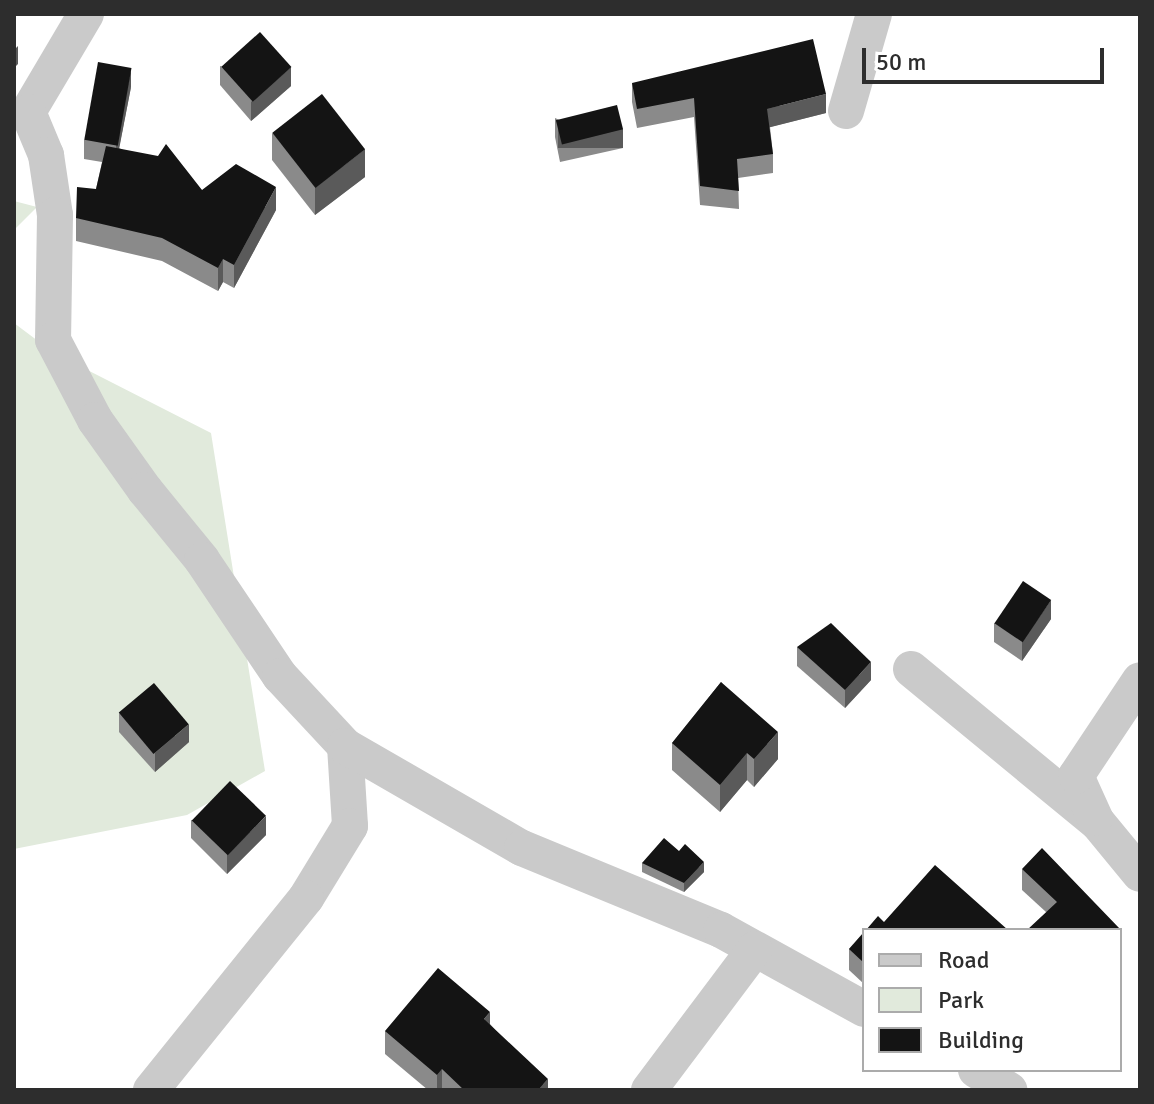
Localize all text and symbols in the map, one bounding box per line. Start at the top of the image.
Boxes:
scale bar [866,32,1108,82]
text: 50 m [876,47,926,77]
legend [862,928,1122,1072]
text: Road [938,945,989,975]
text: Park [938,985,984,1015]
text: Building [938,1025,1024,1055]

